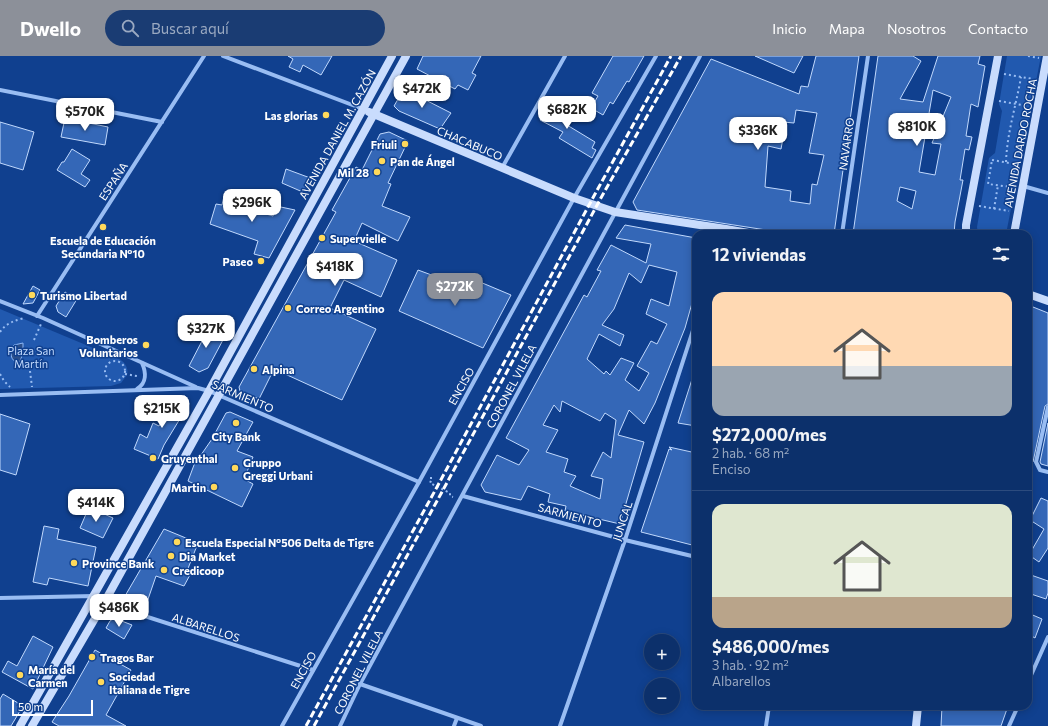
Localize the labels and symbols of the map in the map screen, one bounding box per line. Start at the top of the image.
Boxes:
street label: AVENIDA DANIEL M. CAZÓN [295,66,378,201]
pin: $472K [394,75,450,109]
street label: AVENIDA DARDO ROCHA [1001,77,1039,209]
pin: $682K [539,96,595,130]
pin: $570K [57,98,113,132]
place label: Las glorias [264,109,318,122]
marker: Las glorias [321,110,331,120]
pin: $810K [889,113,945,147]
pin: $336K [730,117,786,151]
street label: NAVARRO [836,117,856,171]
street label: CHACABUCO [435,123,505,163]
place label: Friuli [371,138,397,151]
marker: Friuli [400,139,410,149]
place label: Pan de Ángel [390,154,455,168]
marker: Pan de Ángel [377,156,387,166]
street label: ESPAÑA [96,159,130,202]
place label: Mil 28 [337,166,369,179]
marker: Mil 28 [372,167,382,177]
pin: $296K [224,189,280,223]
marker: Escuela de Educación Secundaria Nº10 [98,222,108,232]
place label: Supervielle [330,232,387,245]
marker: Supervielle [317,233,327,243]
place label: Escuela de Educación Secundaria Nº10 [50,234,156,260]
pin: $418K [307,253,363,287]
place label: Paseo [223,255,253,268]
marker: Paseo [256,256,266,266]
pin: $272K [427,273,483,307]
place label: Turismo Libertad [40,289,127,302]
marker: Turismo Libertad [27,290,37,300]
place label: Correo Argentino [296,302,385,315]
marker: Correo Argentino [283,303,293,313]
pin: $327K [178,315,234,349]
place label: Bomberos Voluntarios [79,333,138,359]
marker: Bomberos Voluntarios [141,340,151,350]
street label: CORONEL VILELA [483,341,539,430]
park label: Plaza San Martín [7,344,55,370]
place label: Alpina [262,363,295,376]
marker: Alpina [249,364,259,374]
street label: ENCISO [445,365,477,407]
street label: SARMIENTO [210,377,276,415]
pin: $215K [134,395,190,429]
marker: City Bank [231,418,241,428]
place label: City Bank [211,430,261,443]
place label: Gruyenthal [161,452,218,465]
marker: Gruyenthal [148,453,158,463]
place label: Gruppo Greggi Urbani [243,456,313,482]
marker: Gruppo Greggi Urbani [230,463,240,473]
place label: Martin [171,481,206,494]
marker: Martin [209,482,219,492]
pin: $414K [68,489,124,523]
street label: SARMIENTO [537,500,603,530]
street label: JUNCAL [609,500,635,543]
place label: Escuela Especial Nº506 Delta de Tigre [185,536,374,549]
marker: Escuela Especial Nº506 Delta de Tigre [172,537,182,547]
place label: Dia Market [179,550,236,563]
marker: Dia Market [166,551,176,561]
place label: Province Bank [82,557,155,570]
marker: Province Bank [69,558,79,568]
place label: Credicoop [172,564,225,577]
marker: Credicoop [159,565,169,575]
pin: $486K [91,594,147,628]
street label: ALBARELLOS [171,610,241,644]
street label: CORONEL VILELA [331,627,385,717]
street label: ENCISO [287,649,319,691]
place label: Tragos Bar [100,651,154,664]
marker: Tragos Bar [87,652,97,662]
place label: María del Carmen [28,663,75,689]
marker: María del Carmen [15,670,25,680]
place label: Sociedad Italiana de Tigre [109,670,190,696]
marker: Sociedad Italiana de Tigre [96,677,106,687]
scale bar [12,698,93,717]

